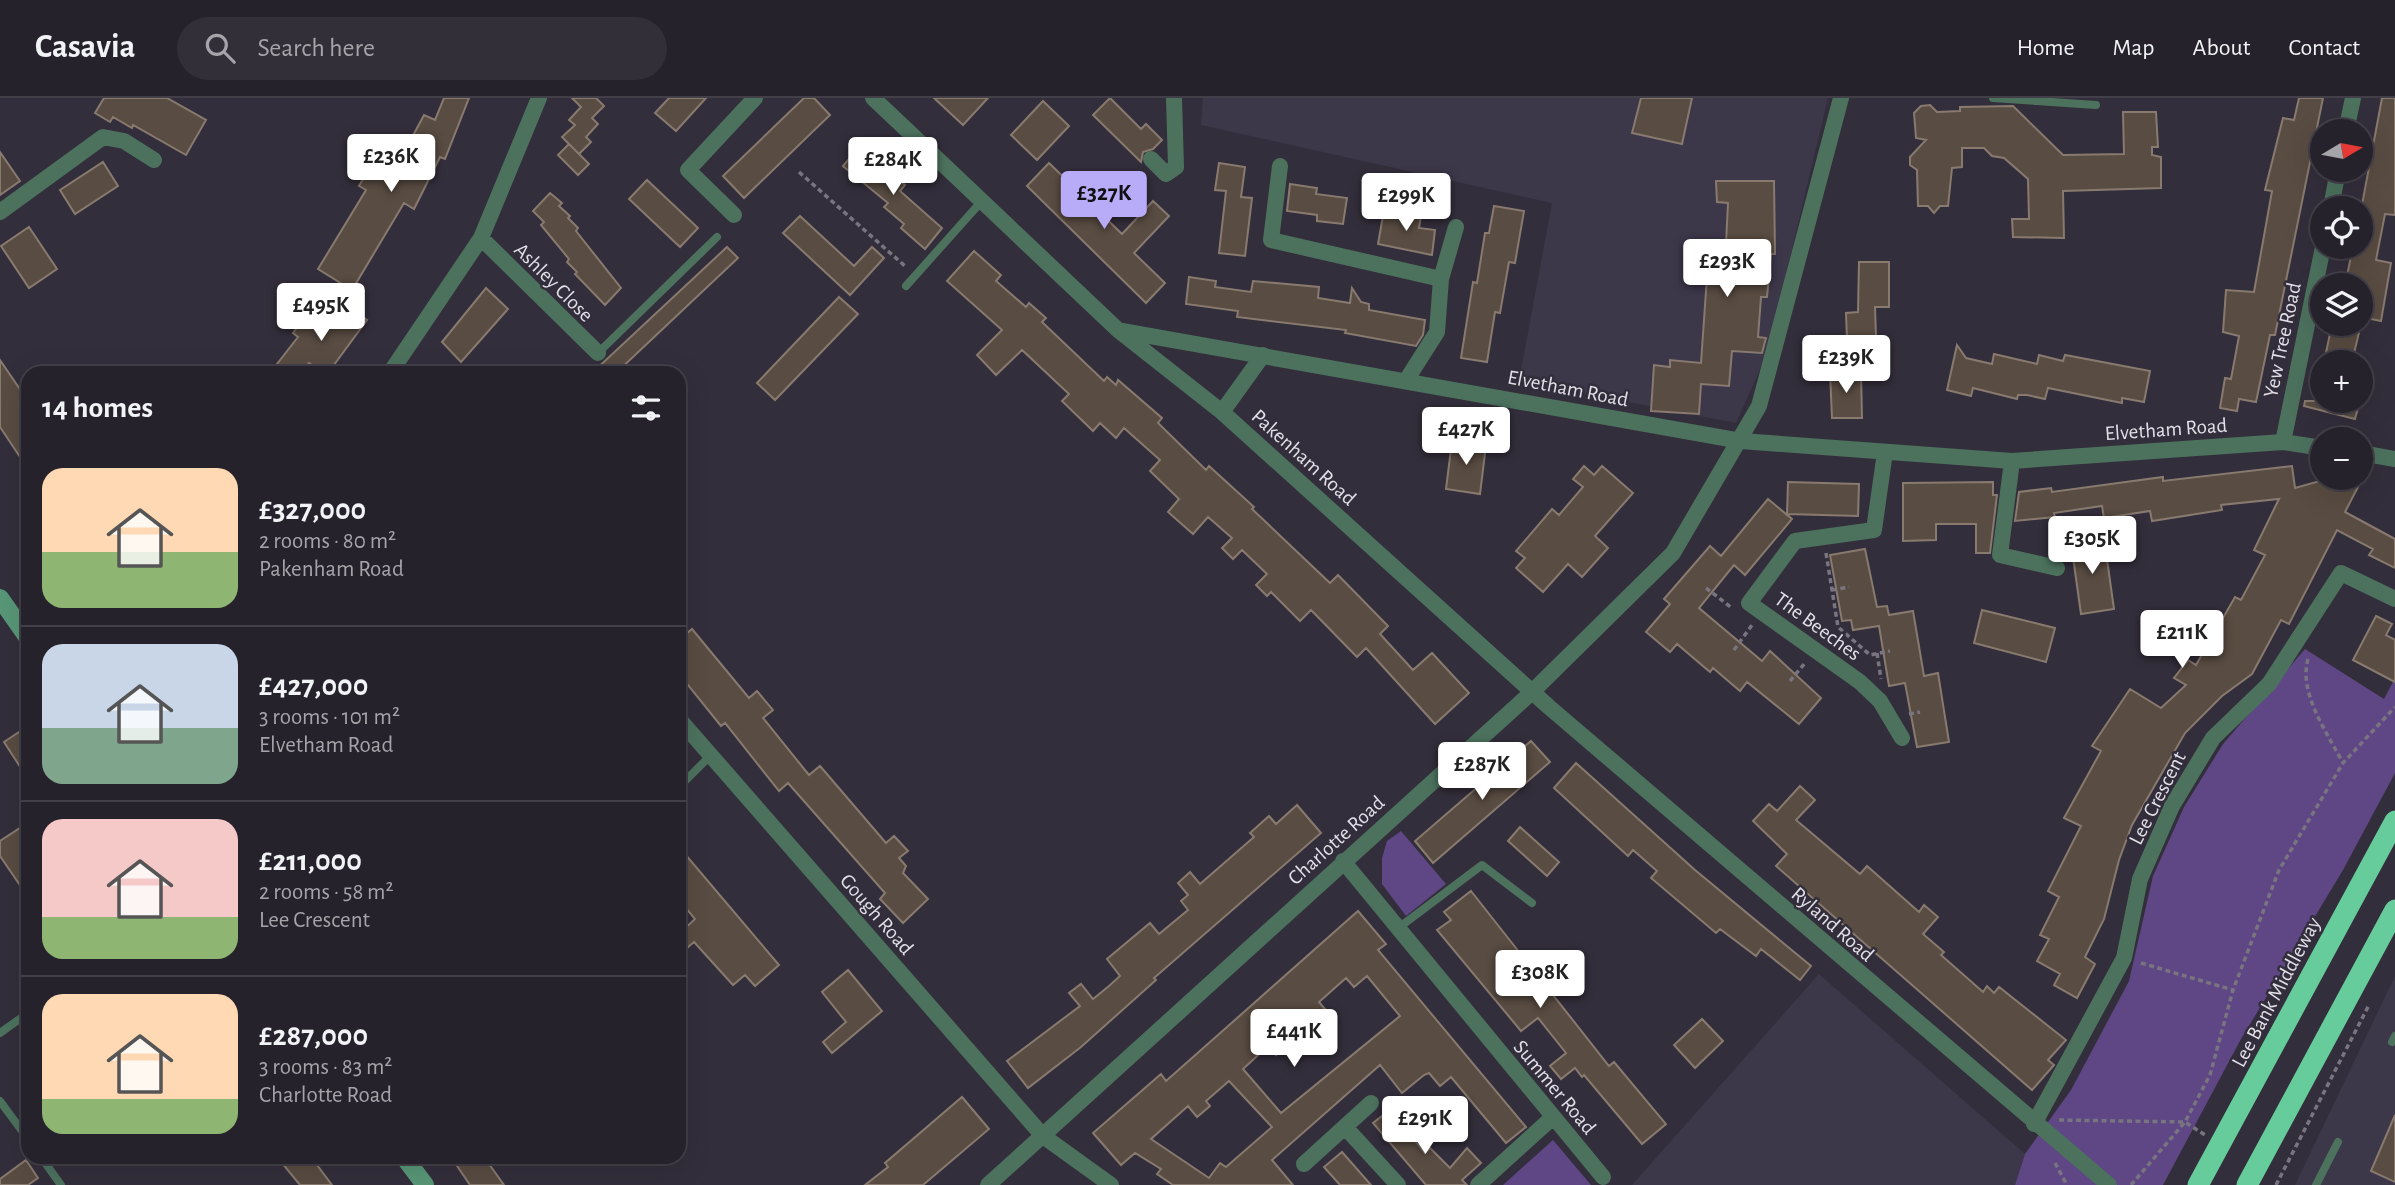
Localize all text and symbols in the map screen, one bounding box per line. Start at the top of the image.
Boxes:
search box [177,17,667,80]
icon: search [201,29,239,67]
text: Casavia [35,31,135,64]
text: Search here [257,35,375,61]
text: Home [2017,36,2075,60]
text: Map [2113,36,2155,60]
text: About [2193,36,2250,60]
text: Contact [2288,36,2360,60]
north arrow [2310,119,2373,182]
map controls [2310,119,2373,490]
pin: £236K [342,134,440,194]
pin: £284K [844,138,942,197]
text: £236K [363,145,419,168]
text: £284K [864,148,922,171]
pin: £327K [1055,172,1153,231]
pin: £299K [1357,174,1455,233]
text: £327K [1077,182,1131,205]
text: £299K [1378,184,1434,207]
button: locate [2310,196,2373,259]
street label: Ashley Close [510,239,597,326]
pin: £293K [1678,240,1776,299]
text: £293K [1699,250,1755,273]
button: layers [2310,273,2373,336]
street label: Yew Tree Road [2260,280,2305,400]
pin: £495K [272,284,370,343]
text: £495K [293,294,349,317]
pin: £239K [1797,336,1895,395]
text: £239K [1818,346,1874,369]
button: + [2310,350,2373,413]
street label: Elvetham Road [1506,366,1630,411]
icon: filters [627,389,665,427]
text: 14 homes [42,393,153,423]
street label: Pakenham Road [1247,405,1360,510]
pin: £427K [1417,408,1515,467]
street label: Elvetham Road [2104,415,2228,444]
text: £427K [1438,418,1494,441]
button: − [2310,427,2373,490]
text: £327,000 [259,495,366,525]
icon: home [98,496,182,580]
pin: £305K [2043,517,2141,576]
text: £305K [2064,527,2120,550]
text: 2 rooms · 80 m² [259,530,396,553]
text: Pakenham Road [259,558,404,581]
street label: The Beeches [1771,588,1865,665]
pin: £211K [2133,610,2231,670]
text: £211K [2156,621,2208,644]
text: £427,000 [259,671,368,701]
icon: home [98,672,182,756]
text: 3 rooms · 101 m² [259,706,400,729]
text: Elvetham Road [259,734,393,757]
pin: £287K [1433,742,1531,802]
street label: Lee Crescent [2125,748,2190,848]
text: £287K [1454,753,1510,776]
street label: Charlotte Road [1284,792,1389,889]
text: £211,000 [259,846,362,876]
icon: home [98,847,182,931]
street label: Gough Road [836,870,917,959]
text: 2 rooms · 58 m² [259,881,394,904]
street label: Ryland Road [1787,883,1878,966]
text: Lee Crescent [259,909,370,932]
street label: Lee Bank Middleway [2228,914,2325,1071]
pin: £308K [1491,950,1589,1010]
text: £308K [1512,961,1568,984]
pin: £441K [1245,1010,1343,1069]
text: £441K [1266,1020,1322,1043]
text: £287,000 [259,1021,368,1051]
icon: home [98,1022,182,1106]
street label: Summer Road [1509,1036,1600,1138]
text: 3 rooms · 83 m² [259,1056,392,1079]
text: Charlotte Road [259,1084,392,1107]
pin: £291K [1376,1096,1474,1156]
text: £291K [1398,1107,1452,1130]

